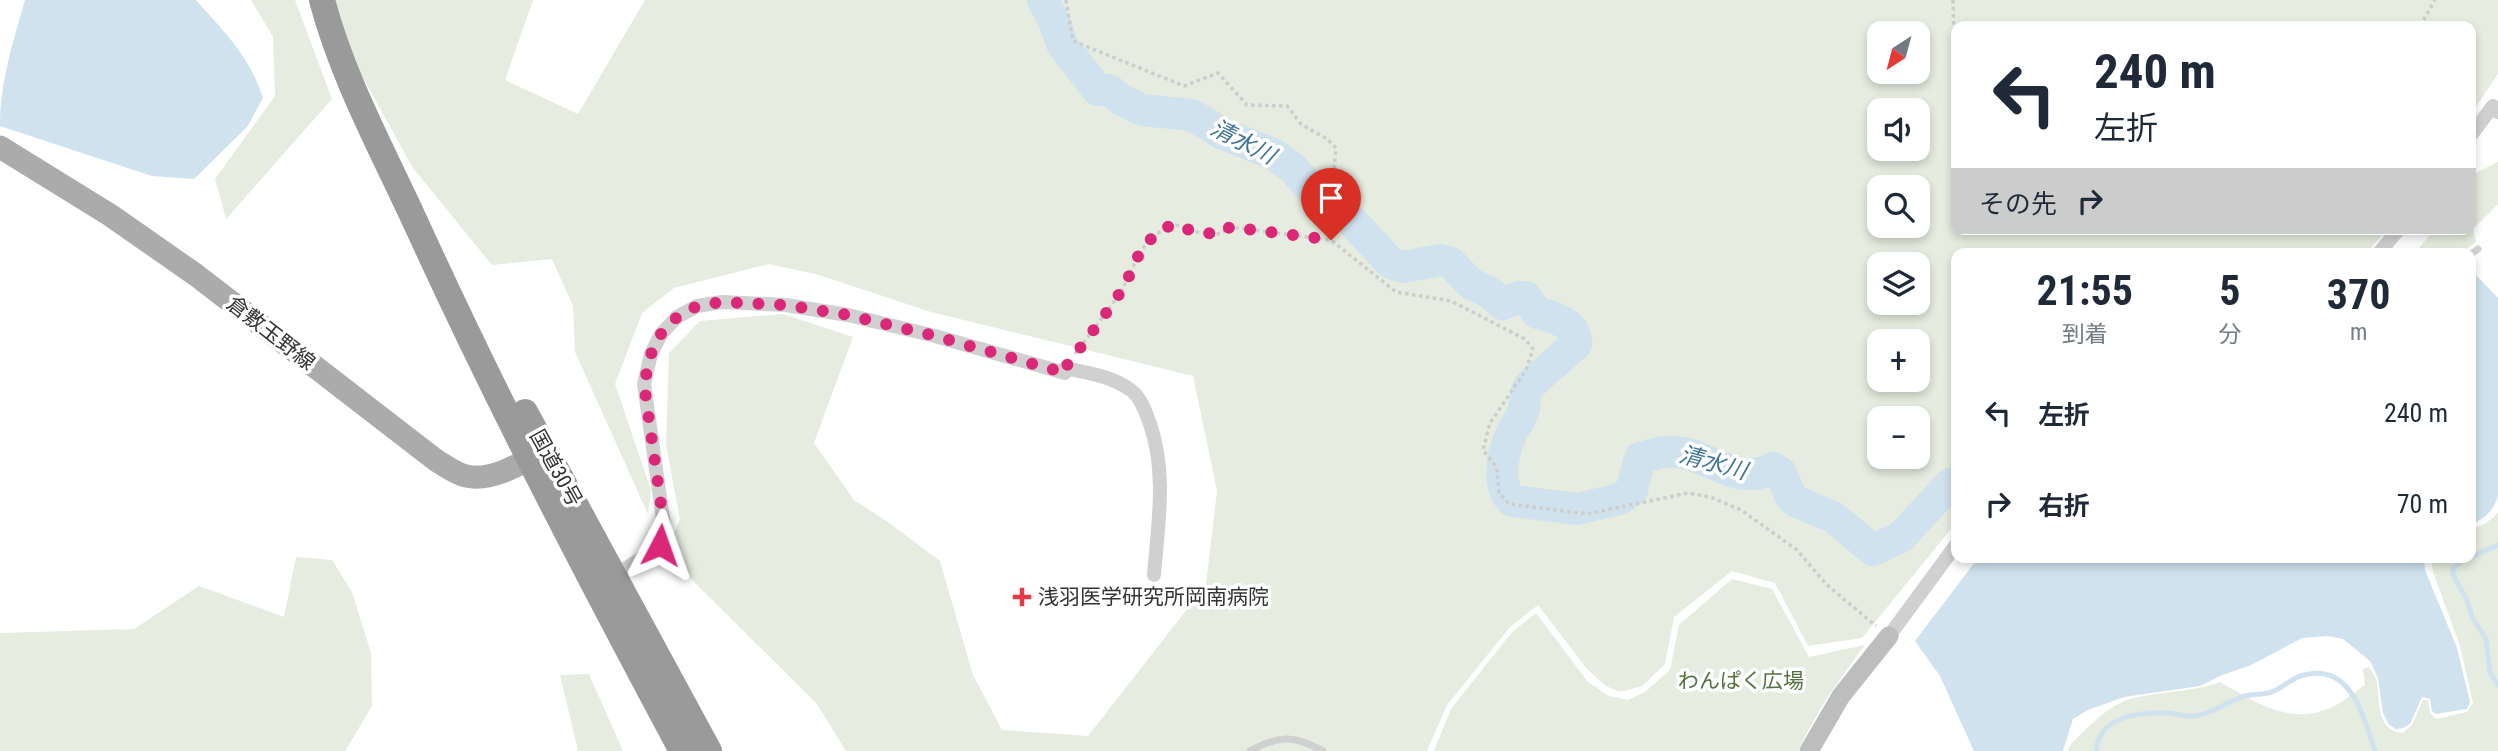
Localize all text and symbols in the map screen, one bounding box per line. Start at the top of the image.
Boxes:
north arrow [1867,21,1930,84]
map controls [1867,21,1930,469]
text: 240 m [2094,43,2216,100]
icon: left [1979,49,2070,140]
button: sound [1867,98,1930,161]
text: 左折 [2094,109,2158,147]
water label: 清水川 [1206,114,1283,171]
pin [1301,168,1361,240]
button: search [1867,175,1930,238]
icon: arrive [1312,179,1350,217]
icon: right [2071,182,2109,220]
text: その先 [1979,189,2057,219]
button: layers [1867,252,1930,315]
text: 21:55 [2036,266,2133,315]
text: 5 [2219,266,2240,315]
text: 370 [2327,270,2390,319]
street label: 倉敷玉野線 [222,291,320,375]
text: m [2350,319,2367,346]
text: 到着 [2062,321,2108,348]
text: 分 [2218,321,2241,348]
button: + [1867,329,1930,392]
icon: left [1979,394,2017,432]
text: 240 m [2384,398,2448,428]
text: 左折 [2038,400,2090,430]
button: − [1867,406,1930,469]
street label: 国道30号 [525,426,587,510]
water label: 清水川 [1676,441,1753,486]
icon: right [1979,485,2017,523]
text: 70 m [2397,489,2448,519]
text: 右折 [2038,491,2090,521]
position arrow [623,508,697,582]
place label: 浅羽医学研究所岡南病院 [1038,585,1269,609]
marker: 浅羽医学研究所岡南病院 [1012,587,1032,607]
park label: わんぱく広場 [1678,669,1804,693]

